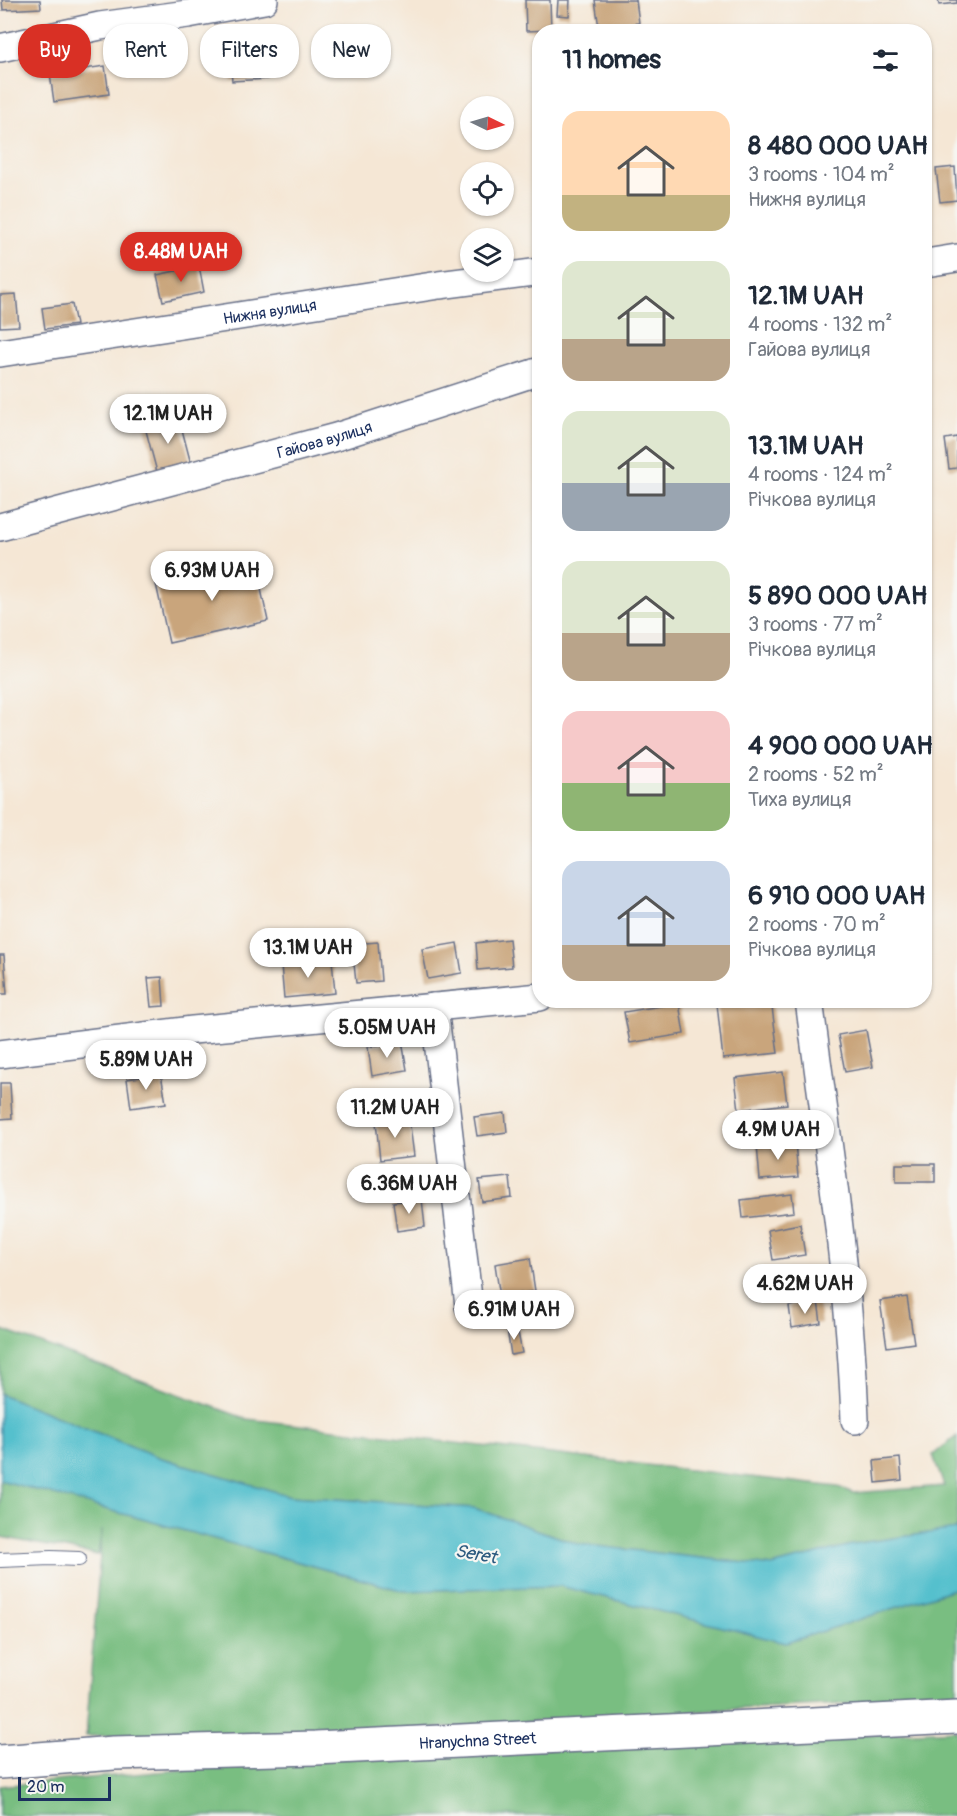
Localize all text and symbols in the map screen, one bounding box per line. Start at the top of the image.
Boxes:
chip: Buy [18,24,91,78]
chip: Rent [103,24,188,78]
chip: Filters [200,24,299,78]
chip: New [311,24,391,78]
text: 11 homes [562,44,661,76]
icon: filters [869,44,902,77]
north arrow [460,96,514,150]
map controls [460,96,514,282]
text: 8 480 000 UAH [748,130,928,162]
icon: home [610,135,682,207]
button: locate [460,162,514,216]
text: 3 rooms · 104 m² [748,162,895,187]
text: Нижня вулиця [748,187,866,212]
button: layers [460,228,514,282]
pin: 8.48M UAH [112,232,250,283]
text: 8.48M UAH [134,239,228,264]
text: 12.1M UAH [748,280,863,312]
icon: home [610,285,682,357]
street label: Нижня вулиця [222,295,318,329]
text: 4 rooms · 132 m² [748,312,892,337]
text: Гайова вулиця [748,337,870,362]
pin: 12.1M UAH [99,394,237,445]
text: 12.1M UAH [124,401,212,426]
street label: Гайова вулиця [275,417,375,463]
text: 13.1M UAH [748,430,863,462]
icon: home [610,435,682,507]
text: 4 rooms · 124 m² [748,462,893,487]
text: Річкова вулиця [748,487,876,512]
pin: 6.93M UAH [143,551,281,602]
text: 6.93M UAH [164,558,260,583]
text: 5 890 000 UAH [748,580,927,612]
icon: home [610,585,682,657]
text: 3 rooms · 77 m² [748,612,883,637]
text: Річкова вулиця [748,637,876,662]
text: 4 900 000 UAH [748,730,933,762]
icon: home [610,735,682,807]
text: 2 rooms · 52 m² [748,762,884,787]
text: Тиха вулиця [748,787,851,812]
text: 6 910 000 UAH [748,880,925,912]
icon: home [610,885,682,957]
text: 2 rooms · 70 m² [748,912,886,937]
pin: 13.1M UAH [239,928,377,979]
text: 13.1M UAH [264,935,352,960]
text: Річкова вулиця [748,937,876,962]
pin: 5.05M UAH [318,1008,456,1059]
text: 5.05M UAH [338,1015,436,1040]
pin: 5.89M UAH [77,1040,215,1091]
text: 5.89M UAH [99,1047,193,1072]
pin: 11.2M UAH [326,1088,464,1139]
text: 11.2M UAH [351,1095,439,1120]
pin: 4.9M UAH [716,1110,840,1161]
text: 4.9M UAH [736,1117,820,1142]
pin: 6.36M UAH [340,1164,478,1215]
text: 6.36M UAH [361,1171,457,1196]
pin: 4.62M UAH [736,1264,874,1315]
text: 4.62M UAH [757,1271,853,1296]
pin: 6.91M UAH [445,1290,583,1341]
text: 6.91M UAH [468,1297,560,1322]
water label: Seret [453,1540,500,1570]
street label: Hranychna Street [418,1728,537,1754]
scale bar [18,1774,111,1802]
text: 20 m [27,1777,65,1797]

